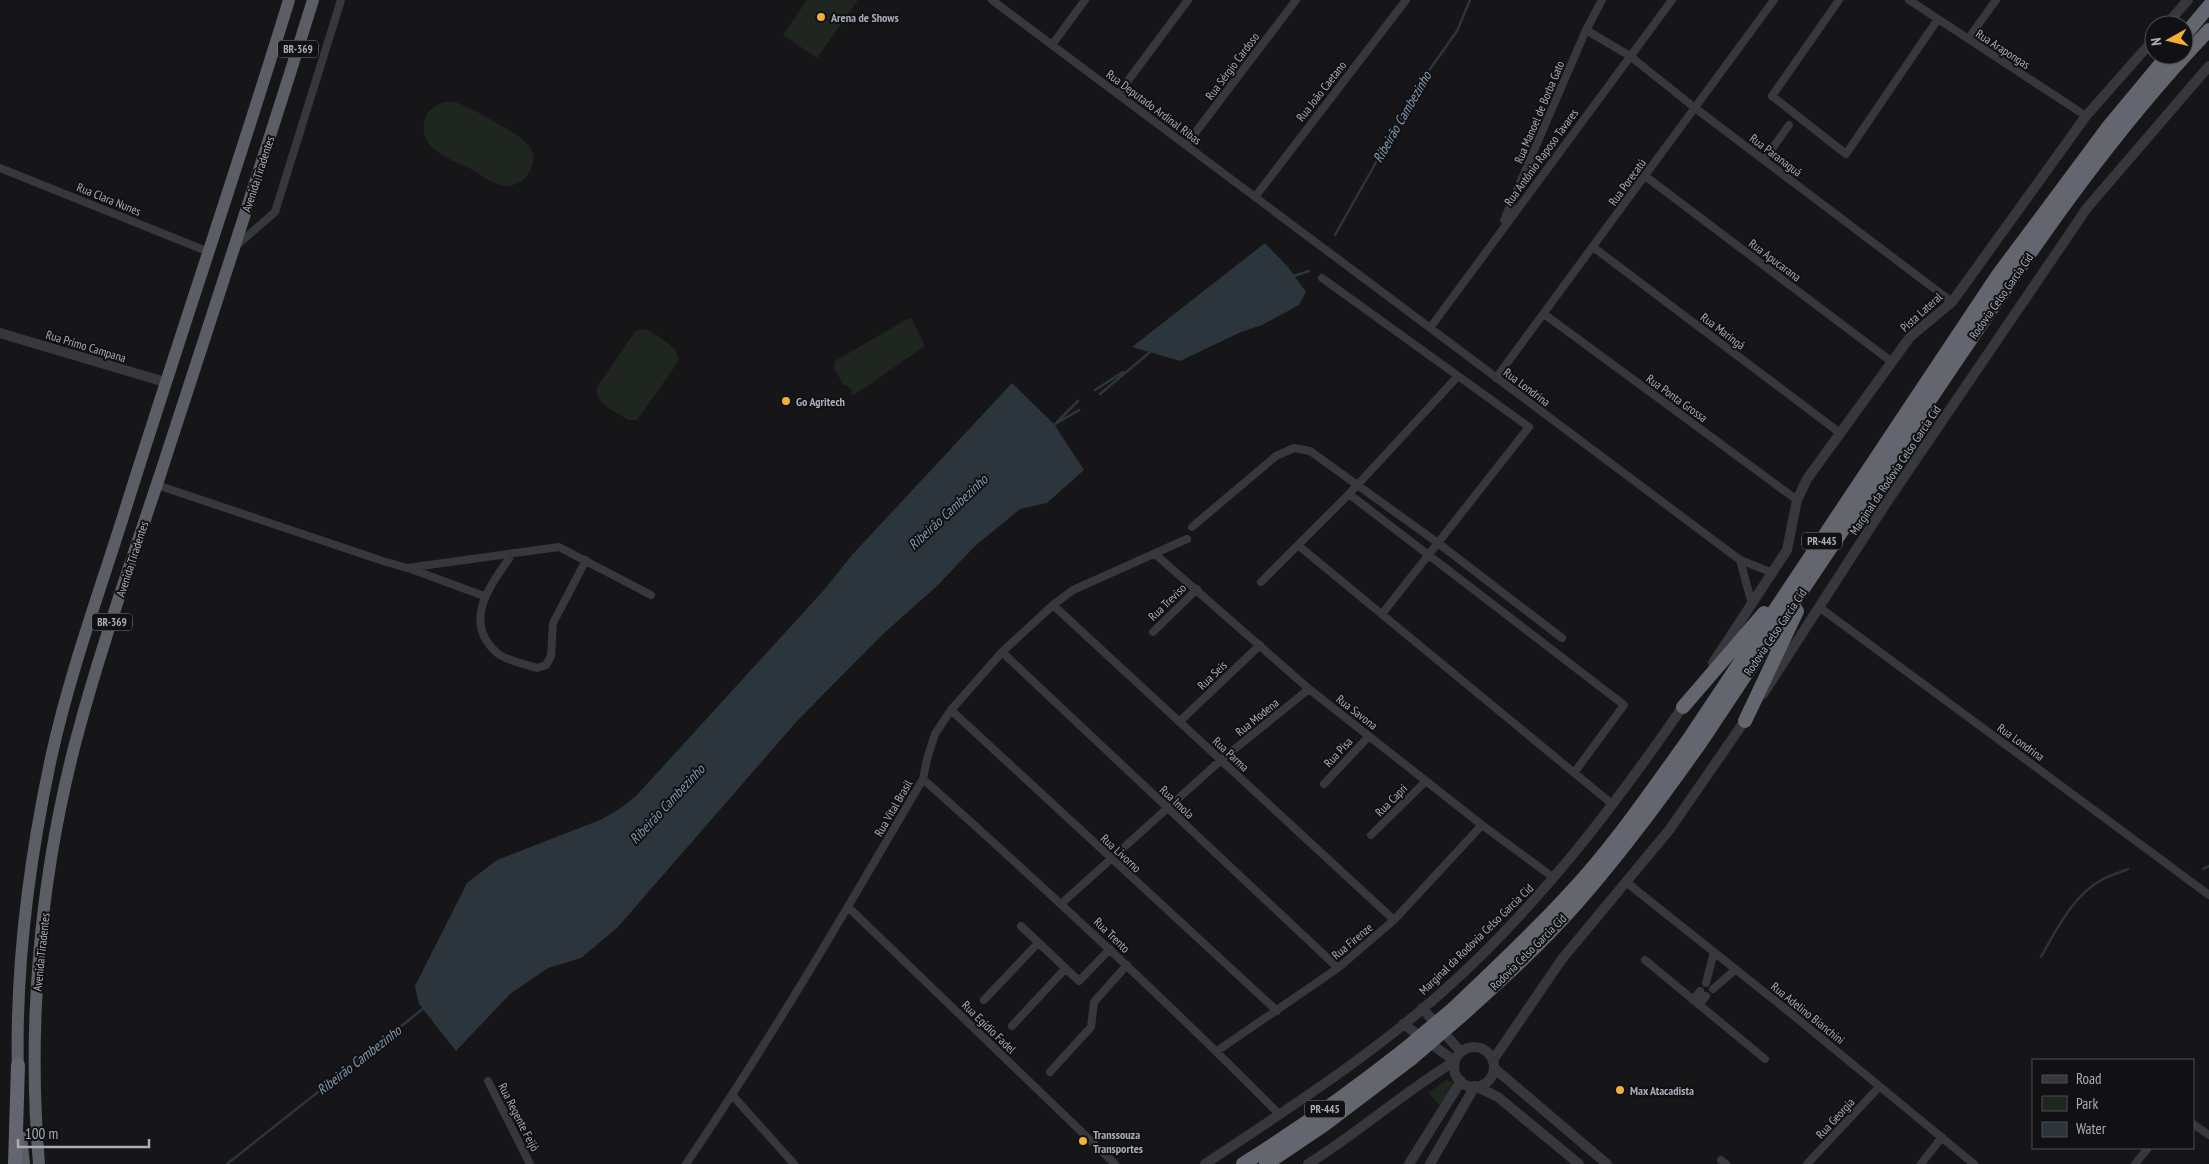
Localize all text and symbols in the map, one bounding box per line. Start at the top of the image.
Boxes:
place label: Arena de Shows [830,10,899,25]
marker: Arena de Shows [815,11,827,23]
north arrow [2144,15,2194,65]
street label: Rua Arapongas [1973,26,2033,72]
street label: Rua Sérgio Cardoso [1202,29,1262,103]
text: N [2147,37,2166,47]
road number: BR-369 [278,41,318,58]
street label: Rua João Caetano [1293,58,1349,124]
street label: Rua Manoel de Borba Gato [1511,58,1567,166]
street label: Rua Deputado Ardinal Ribas [1103,66,1205,148]
water label: Ribeirão Cambezinho [1369,67,1436,166]
street label: Rua Antônio Raposo Tavares [1501,106,1581,208]
street label: Rua Paranaguá [1747,130,1805,180]
street label: Avenida Tiradentes [239,134,277,214]
street label: Rua Porecatú [1605,156,1649,208]
street label: Rua Clara Nunes [75,179,143,219]
street label: Rua Apucarana [1746,236,1804,285]
street label: Rodovia Celso Garcia Cid [1966,250,2036,342]
street label: Pista Lateral [1897,289,1945,335]
street label: Rua Maringá [1698,309,1748,353]
street label: Rua Primo Campana [44,327,128,365]
street label: Rua Londrina [1501,365,1553,409]
street label: Rua Ponta Grossa [1644,371,1711,425]
place label: Go Agritech [796,394,845,409]
marker: Go Agritech [780,395,792,407]
street label: Marginal da Rodovia Celso Garcia Cid [1846,402,1944,538]
water label: Ribeirão Cambezinho [904,470,992,553]
street label: Avenida Tiradentes [113,519,151,599]
road number: PR-445 [1802,532,1842,550]
street label: Rua Treviso [1145,580,1189,624]
street label: Rodovia Celso Garcia Cid [1740,586,1810,678]
road number: BR-369 [92,614,132,630]
street label: Rua Seis [1194,657,1230,693]
street label: Rua Savona [1333,691,1381,733]
street label: Rua Modena [1232,695,1282,739]
street label: Rua Londrina [1995,720,2048,764]
street label: Rua Parma [1210,733,1252,775]
street label: Rua Pisa [1321,734,1356,770]
water label: Ribeirão Cambezinho [626,760,709,848]
street label: Rua Vital Brasil [871,777,915,839]
street label: Rua Capri [1372,781,1410,819]
street label: Rua Imola [1157,782,1198,822]
street label: Rua Livorno [1098,831,1144,875]
street label: Marginal da Rodovia Celso Garcia Cid [1416,881,1536,997]
street label: Rodovia Celso Garcia Cid [1487,911,1569,993]
street label: Avenida Tiradentes [29,912,53,992]
street label: Rua Trento [1091,914,1133,956]
street label: Rua Firenze [1329,920,1375,962]
street label: Rua Adelino Bianchini [1768,979,1848,1047]
street label: Rua Egídio Fadel [959,997,1019,1057]
water label: Ribeirão Cambezinho [313,1021,406,1099]
legend [2032,1059,2194,1149]
text: Road [2076,1069,2102,1088]
street label: Rua Regente Feijó [495,1080,543,1154]
place label: Max Atacadista [1630,1083,1694,1098]
marker: Max Atacadista [1614,1084,1626,1096]
street label: Rua Georgia [1812,1094,1858,1141]
text: Park [2076,1094,2098,1113]
road number: PR-445 [1305,1100,1345,1118]
scale bar [18,1116,149,1148]
text: Water [2076,1119,2107,1138]
text: 100 m [25,1124,58,1143]
place label: Transsouza Transportes [1093,1127,1143,1156]
marker: Transsouza Transportes [1077,1135,1089,1147]

